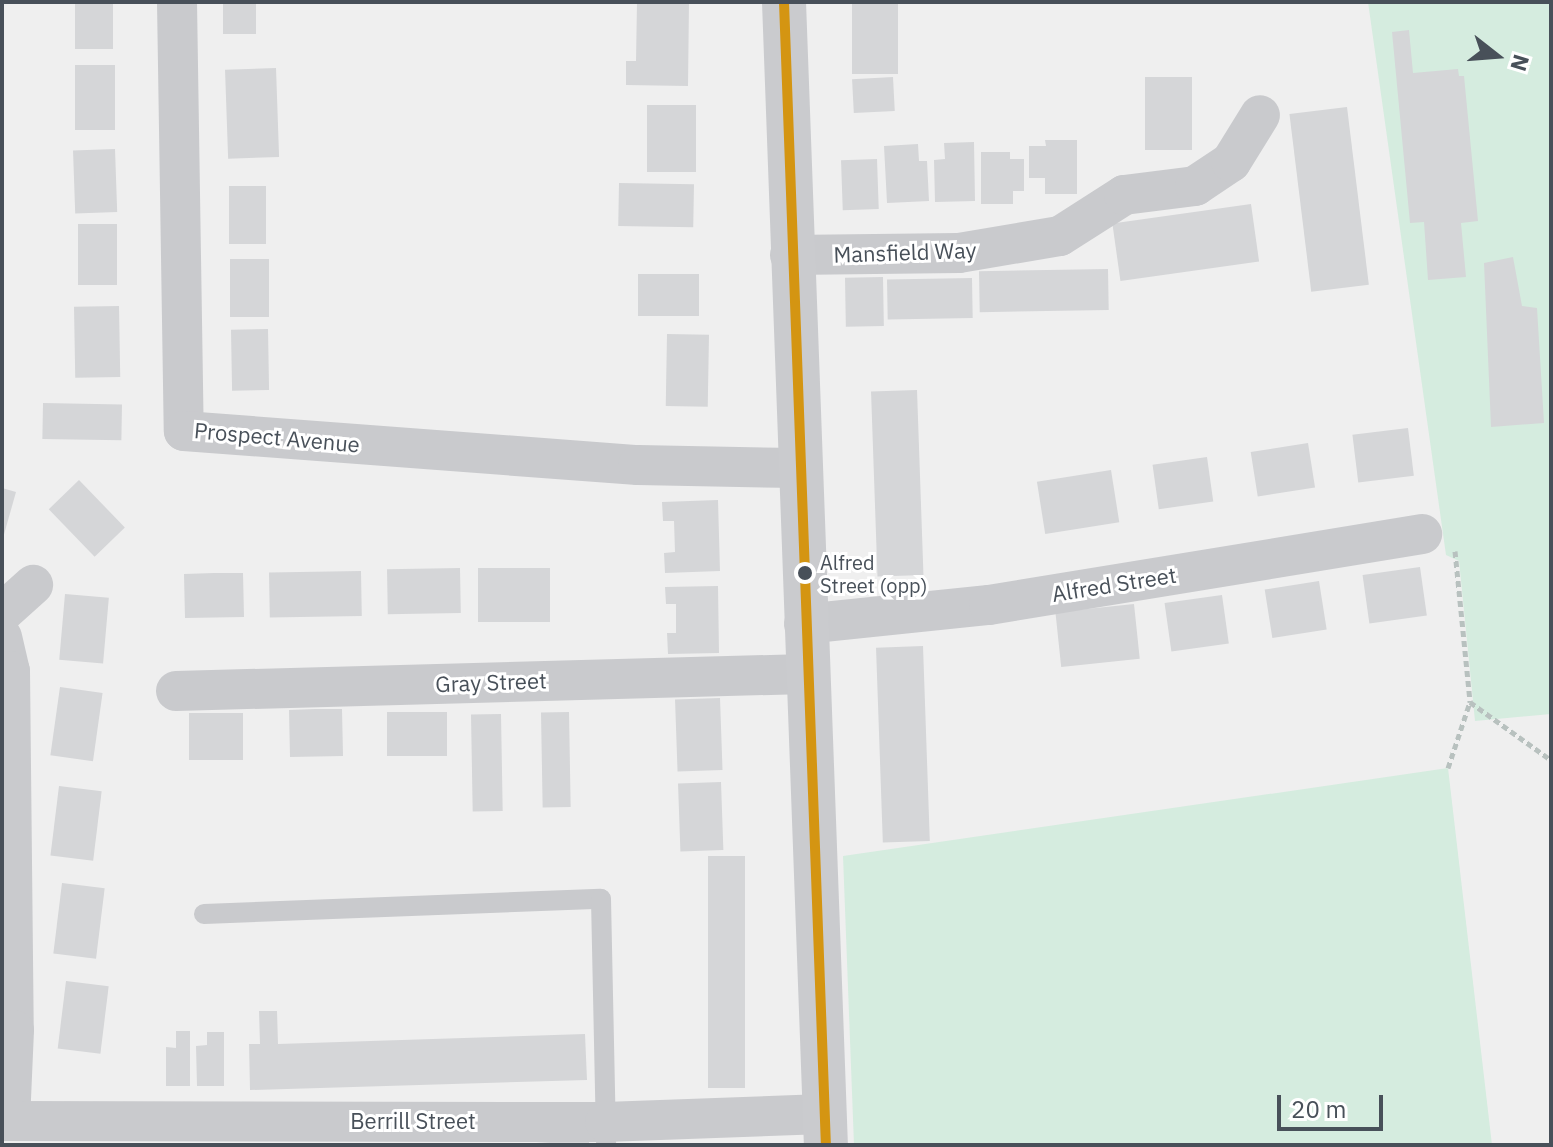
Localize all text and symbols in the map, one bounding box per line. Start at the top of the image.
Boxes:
north arrow [1457,16,1537,96]
text: N [1504,51,1537,75]
street label: Mansfield Way [833,236,977,268]
street label: Prospect Avenue [193,417,361,457]
place label: Alfred Street (opp) [820,550,927,597]
street label: Alfred Street [1050,561,1178,607]
marker: Alfred Street (opp) [797,565,813,581]
street label: Gray Street [435,667,547,697]
scale bar [1281,1079,1387,1129]
text: 20 m [1291,1093,1346,1125]
street label: Berrill Street [350,1108,476,1134]

